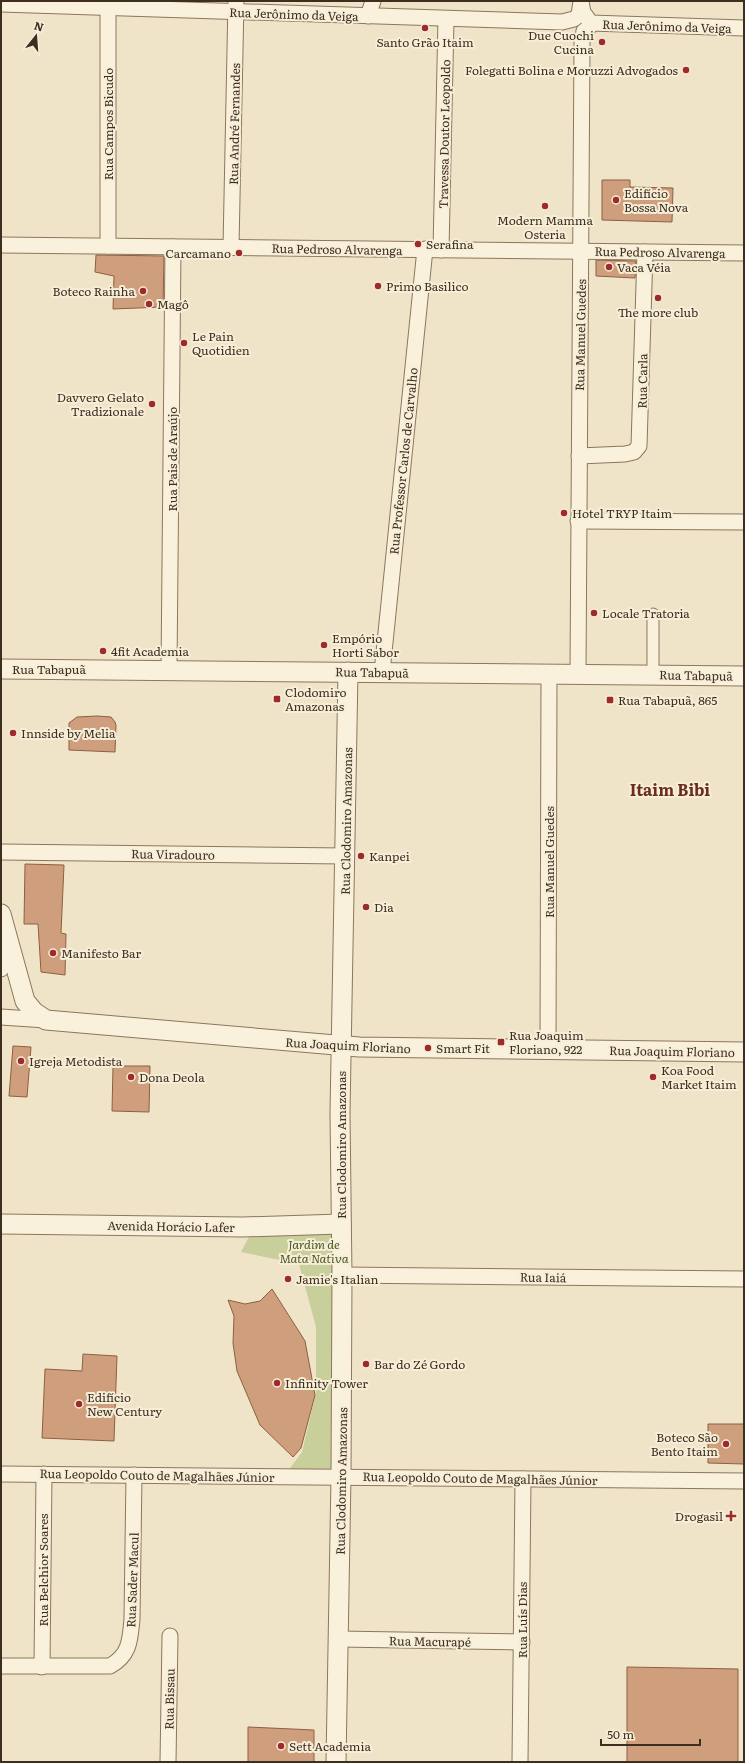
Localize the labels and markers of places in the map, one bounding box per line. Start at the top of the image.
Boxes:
marker: Santo Grão Itaim [420,23,430,33]
place label: Due Cuochi Cucina [528,26,595,58]
place label: Santo Grão Itaim [376,33,474,51]
marker: Due Cuochi Cucina [597,37,607,47]
place label: Folegatti Bolina e Moruzzi Advogados [465,61,679,79]
marker: Folegatti Bolina e Moruzzi Advogados [681,65,691,75]
place label: Edifício Bossa Nova [624,184,689,216]
marker: Edifício Bossa Nova [611,195,621,205]
marker: Modern Mamma Osteria [540,201,550,211]
place label: Modern Mamma Osteria [497,211,594,243]
place label: Serafina [426,235,474,253]
marker: Serafina [413,239,423,249]
place label: Carcamano [166,244,231,262]
marker: Carcamano [234,248,244,258]
place label: Vaca Véia [617,258,671,276]
marker: Vaca Véia [604,262,614,272]
place label: Primo Basilico [386,277,469,295]
marker: Primo Basilico [373,281,383,291]
place label: Boteco Rainha [53,282,136,300]
marker: Boteco Rainha [138,286,148,296]
marker: The more club [653,293,663,303]
place label: Magô [157,295,189,313]
marker: Magô [144,299,154,309]
place label: The more club [618,303,698,321]
place label: Le Pain Quotidien [192,327,250,359]
marker: Le Pain Quotidien [179,338,189,348]
place label: Davvero Gelato Tradizionale [57,388,144,420]
marker: Davvero Gelato Tradizionale [147,399,157,409]
place label: Hotel TRYP Itaim [572,504,673,522]
marker: Hotel TRYP Itaim [559,508,569,518]
place label: Locale Tratoria [602,604,690,622]
marker: Locale Tratoria [589,608,599,618]
place label: Empório Horti Sabor [332,629,399,661]
marker: Empório Horti Sabor [319,640,329,650]
place label: 4fit Academia [111,642,190,660]
marker: 4fit Academia [98,646,108,656]
place label: Clodomiro Amazonas [285,683,347,715]
place label: Rua Tabapuã, 865 [618,691,717,709]
marker: Clodomiro Amazonas [272,694,282,704]
marker: Rua Tabapuã, 865 [605,695,615,705]
place label: Innside by Melia [21,724,116,742]
marker: Innside by Melia [8,728,18,738]
place label: Kanpei [369,847,410,865]
marker: Kanpei [356,851,366,861]
place label: Dia [374,898,394,916]
marker: Dia [361,902,371,912]
place label: Manifesto Bar [61,944,141,962]
marker: Manifesto Bar [48,948,58,958]
place label: Rua Joaquim Floriano, 922 [509,1026,584,1058]
marker: Rua Joaquim Floriano, 922 [496,1037,506,1047]
place label: Smart Fit [436,1039,490,1057]
marker: Smart Fit [423,1043,433,1053]
place label: Igreja Metodista [29,1052,123,1070]
marker: Igreja Metodista [16,1056,26,1066]
place label: Koa Food Market Itaim [661,1061,737,1093]
place label: Dona Deola [139,1068,205,1086]
marker: Dona Deola [126,1072,136,1082]
marker: Koa Food Market Itaim [648,1072,658,1082]
place label: Jamie's Italian [296,1270,379,1288]
marker: Jamie's Italian [283,1274,293,1284]
place label: Bar do Zé Gordo [374,1355,465,1373]
marker: Bar do Zé Gordo [361,1359,371,1369]
place label: Infinity Tower [285,1374,368,1392]
marker: Infinity Tower [272,1378,282,1388]
place label: Edifício New Century [87,1388,162,1420]
marker: Edifício New Century [74,1399,84,1409]
place label: Boteco São Bento Itaim [651,1428,718,1460]
marker: Boteco São Bento Itaim [721,1439,731,1449]
place label: Drogasil [675,1507,723,1525]
marker: Drogasil [726,1511,736,1521]
place label: Sett Academia [289,1737,371,1755]
marker: Sett Academia [276,1741,286,1751]

